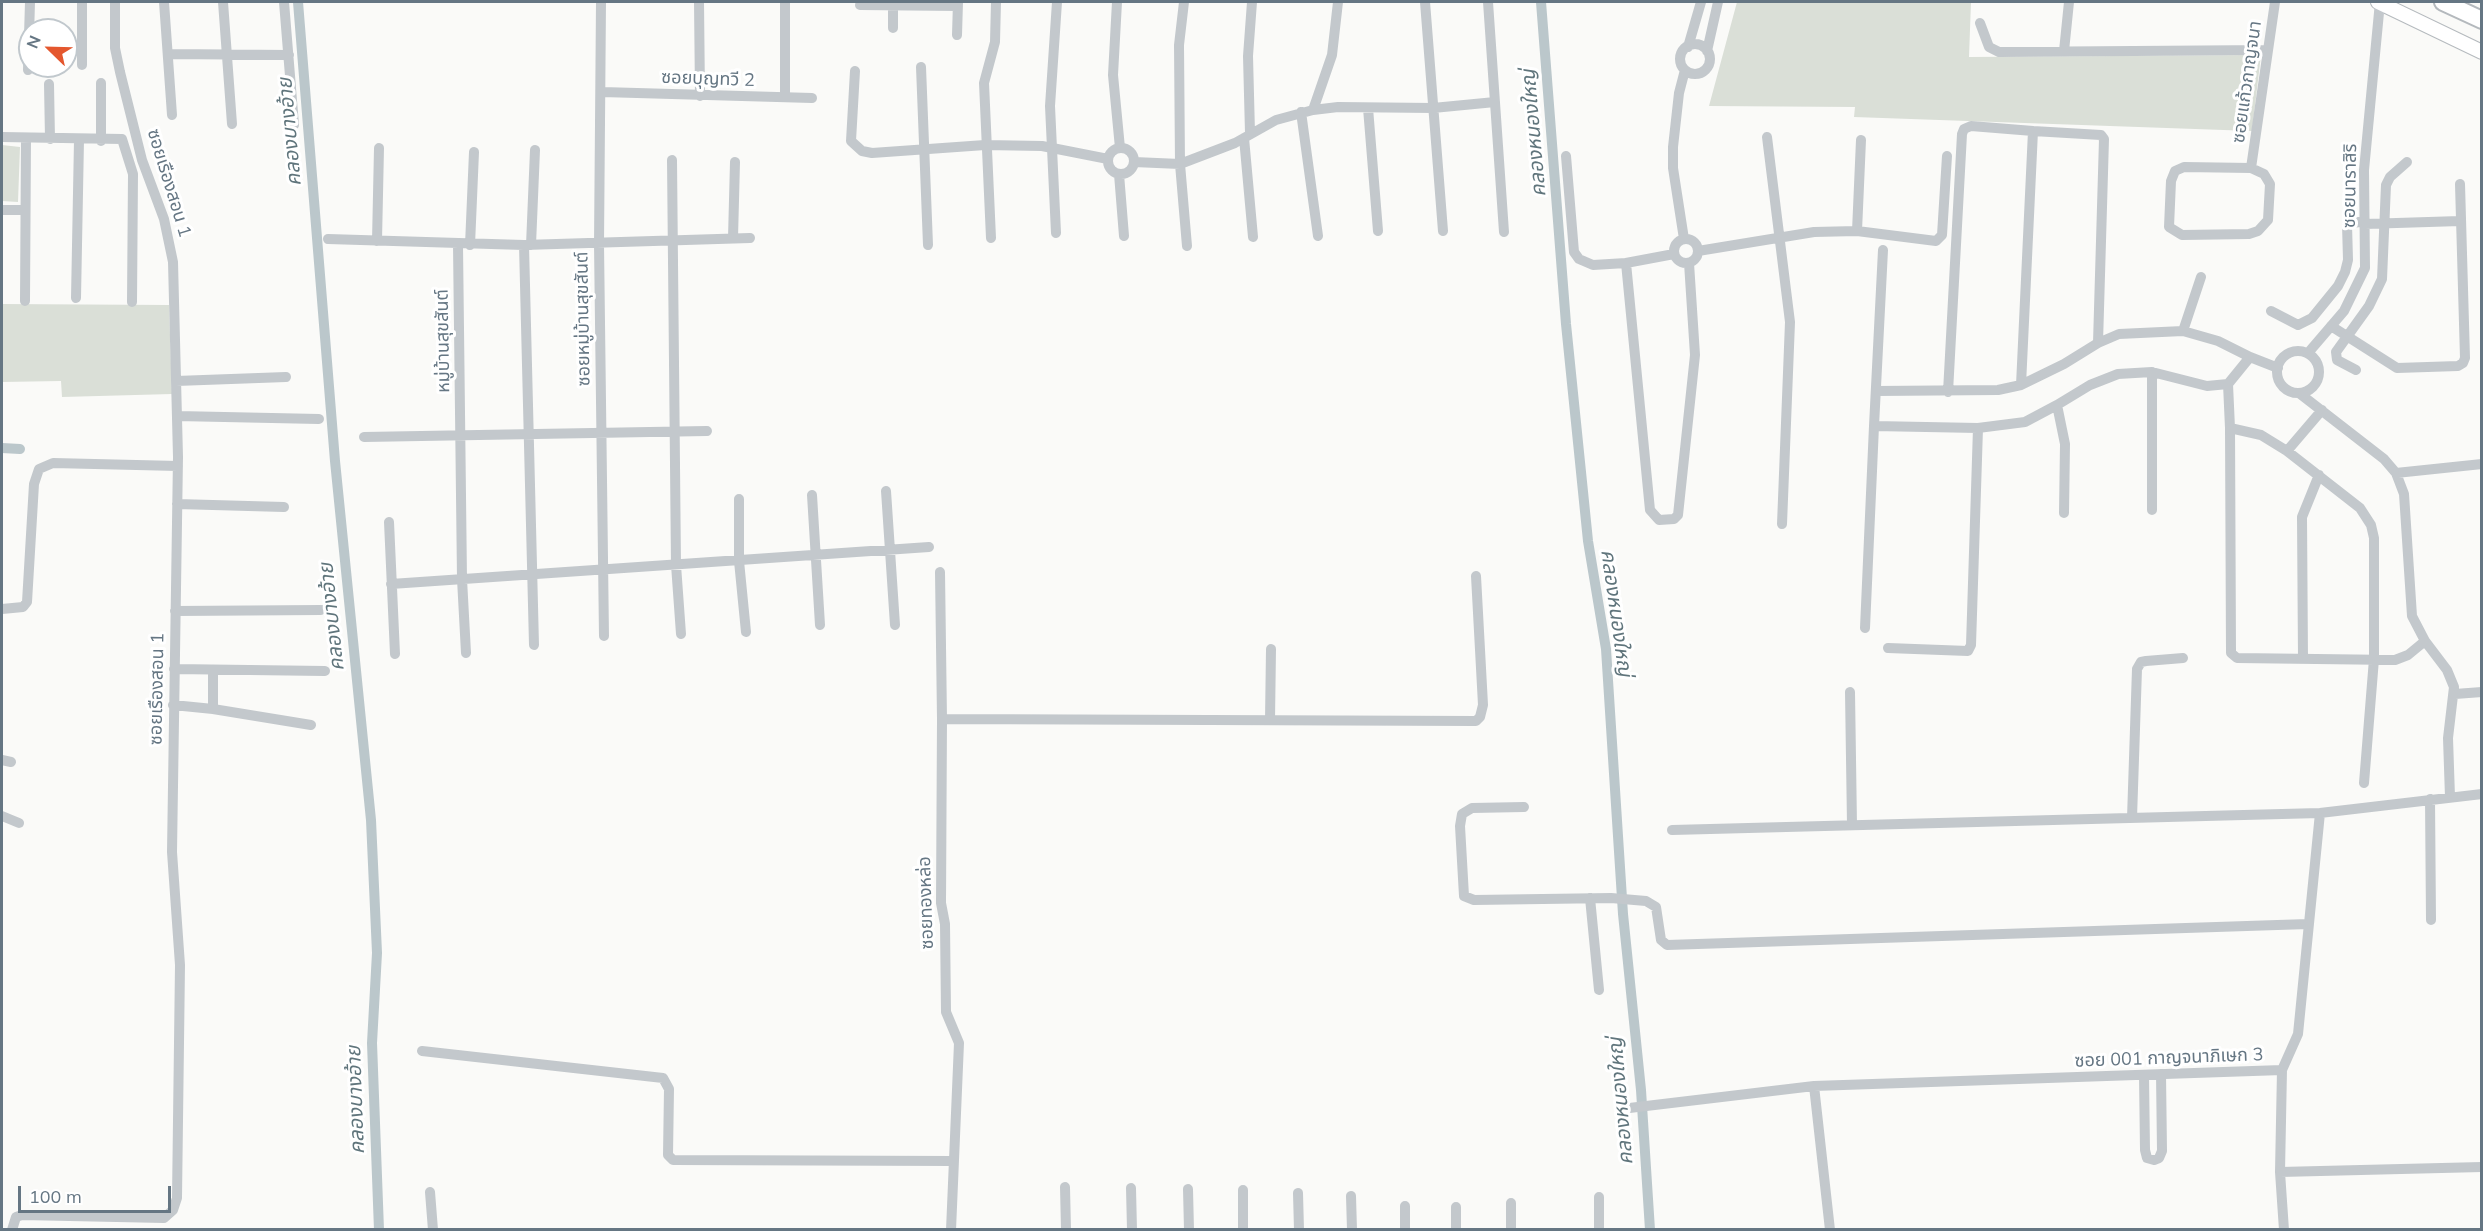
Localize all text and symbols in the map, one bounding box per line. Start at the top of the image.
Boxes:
north arrow [18,18,78,78]
street label: ซอยแก้วกาญจนา [2228,19,2266,145]
text: N [22,32,45,51]
street label: ซอยบุญทวี 2 [661,67,755,91]
water label: คลองหนองใหญ่ [1516,68,1552,198]
water label: คลองบางอ้าย [273,77,307,187]
street label: ซอยเรืองสอน 1 [142,126,196,240]
street label: ซอยนาราสิริ [2338,144,2362,228]
street label: ซอยหมู่บ้านสุขสันต์ [571,251,595,387]
street label: หมู่บ้านสุขสันต์ [431,289,455,393]
water label: คลองหนองใหญ่ [1595,548,1637,678]
water label: คลองบางอ้าย [314,562,350,672]
street label: ซอยเรืองสอน 1 [145,633,169,745]
street label: ซอยทองหล่อ [914,856,938,950]
water label: คลองหนองใหญ่ [1603,1036,1639,1166]
street label: ซอย 001 กาญจนาภิเษก 3 [2074,1044,2264,1072]
water label: คลองบางอ้าย [342,1045,370,1155]
scale bar [21,1174,174,1212]
text: 100 m [29,1185,82,1208]

